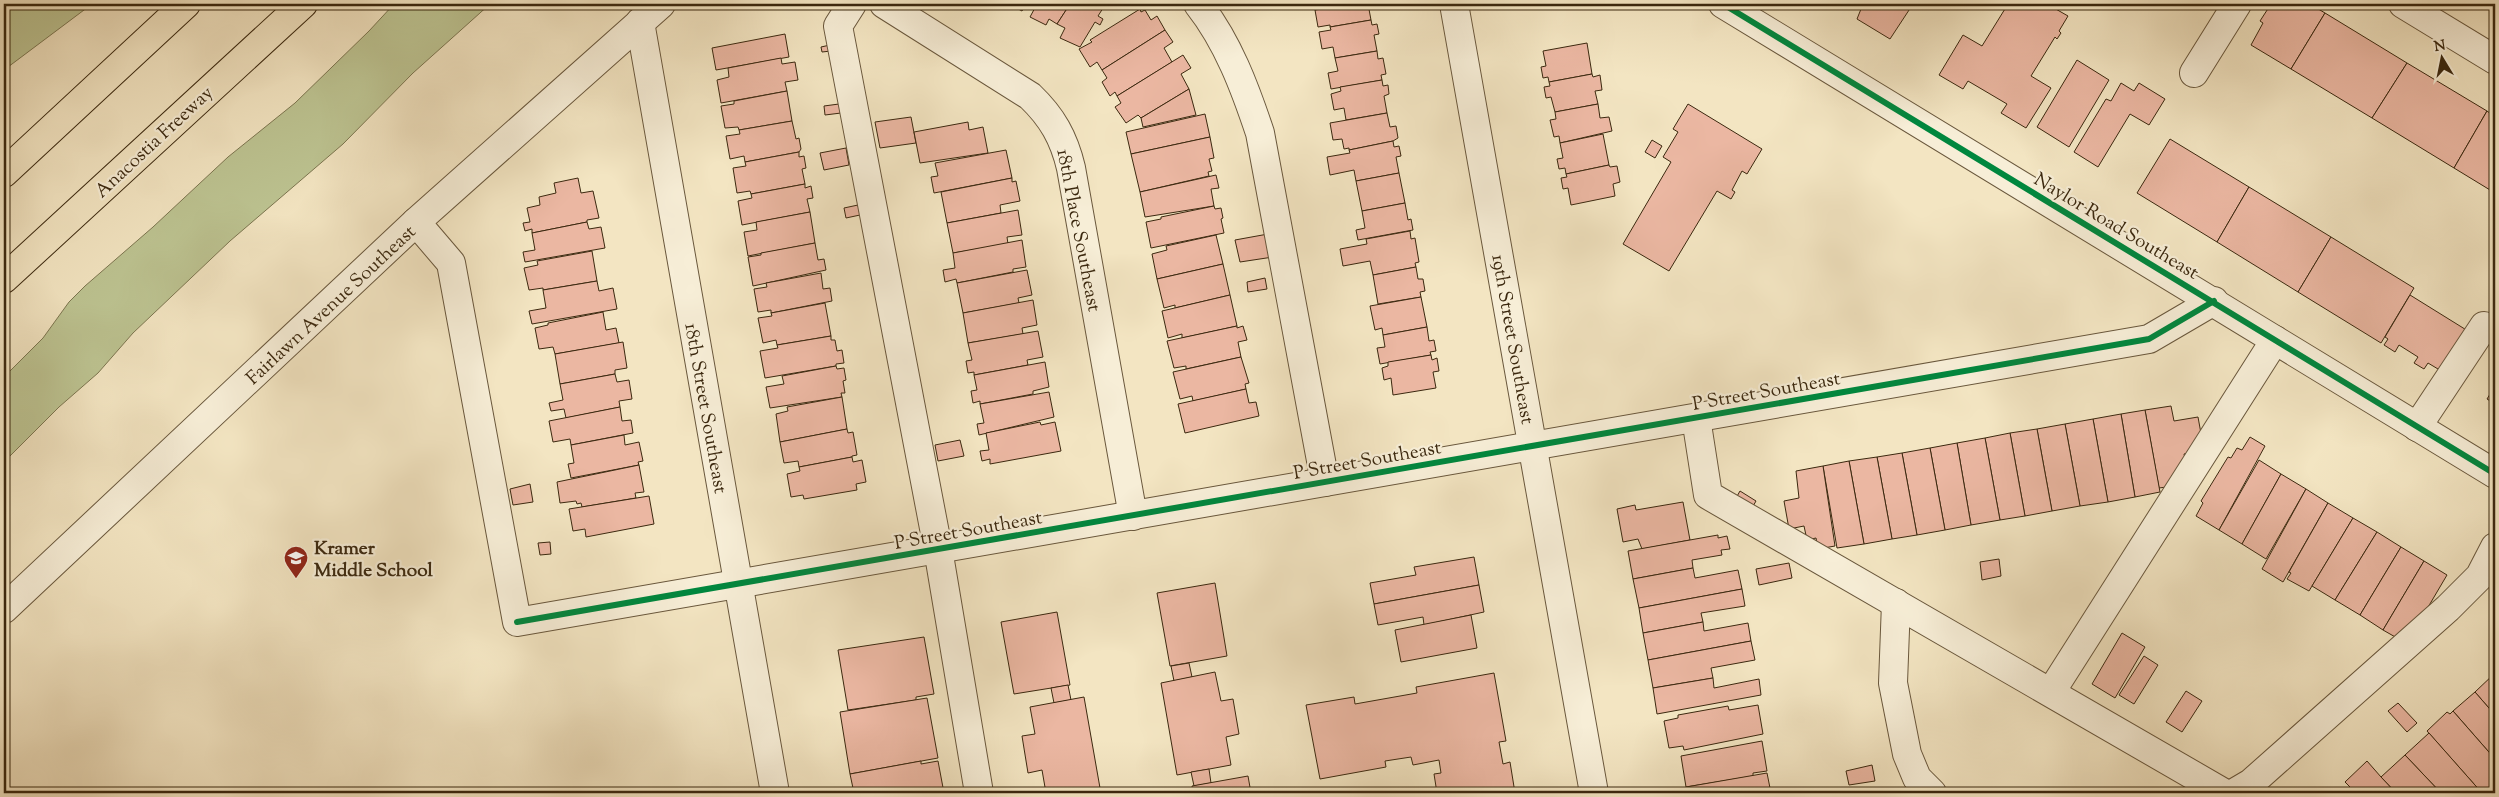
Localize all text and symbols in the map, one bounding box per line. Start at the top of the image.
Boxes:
north arrow [2416,32,2466,82]
text: N [2433,36,2447,58]
street label: Anacostia Freeway [89,80,220,205]
street label: 18th Place Southeast [1049,147,1107,315]
street label: Naylor Road Southeast [2028,167,2204,287]
street label: Fairlawn Avenue Southeast [241,219,423,392]
street label: 19th Street Southeast [1483,252,1540,427]
street label: 18th Street Southeast [676,321,733,496]
street label: P Street Southeast [1690,366,1843,419]
street label: P Street Southeast [1291,435,1444,488]
street label: P Street Southeast [892,505,1045,558]
place label: Kramer Middle School [314,536,434,585]
school or university icon: Kramer Middle School [283,545,309,579]

